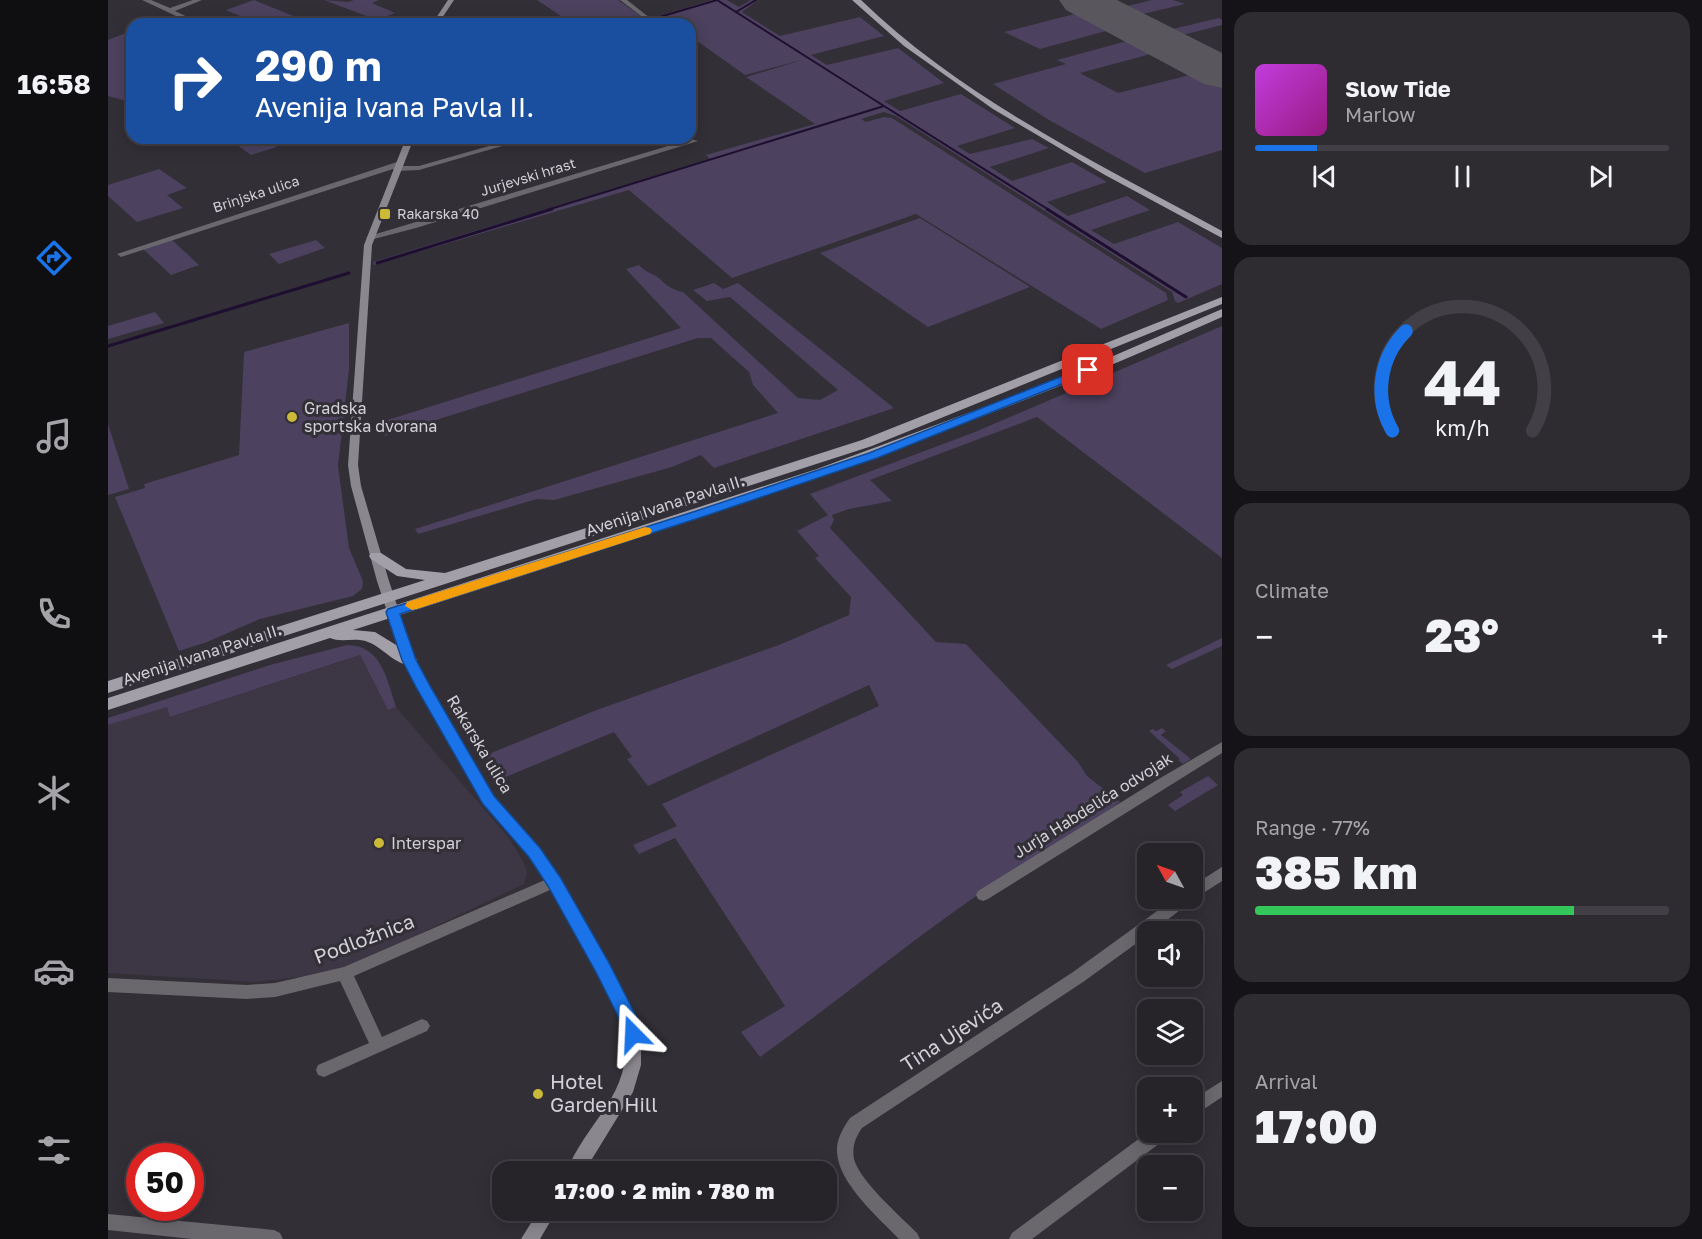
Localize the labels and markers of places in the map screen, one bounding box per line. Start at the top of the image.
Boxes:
place label: Rakarska 40 [397,205,479,222]
marker: Rakarska 40 [378,207,392,221]
pin [1062,344,1113,395]
place label: Gradska sportska dvorana [304,398,437,436]
marker: Gradska sportska dvorana [285,410,299,424]
place label: Interspar [391,833,461,853]
marker: Interspar [372,836,386,850]
place label: Hotel Garden Hill [550,1069,658,1116]
marker: Hotel Garden Hill [531,1087,545,1101]

